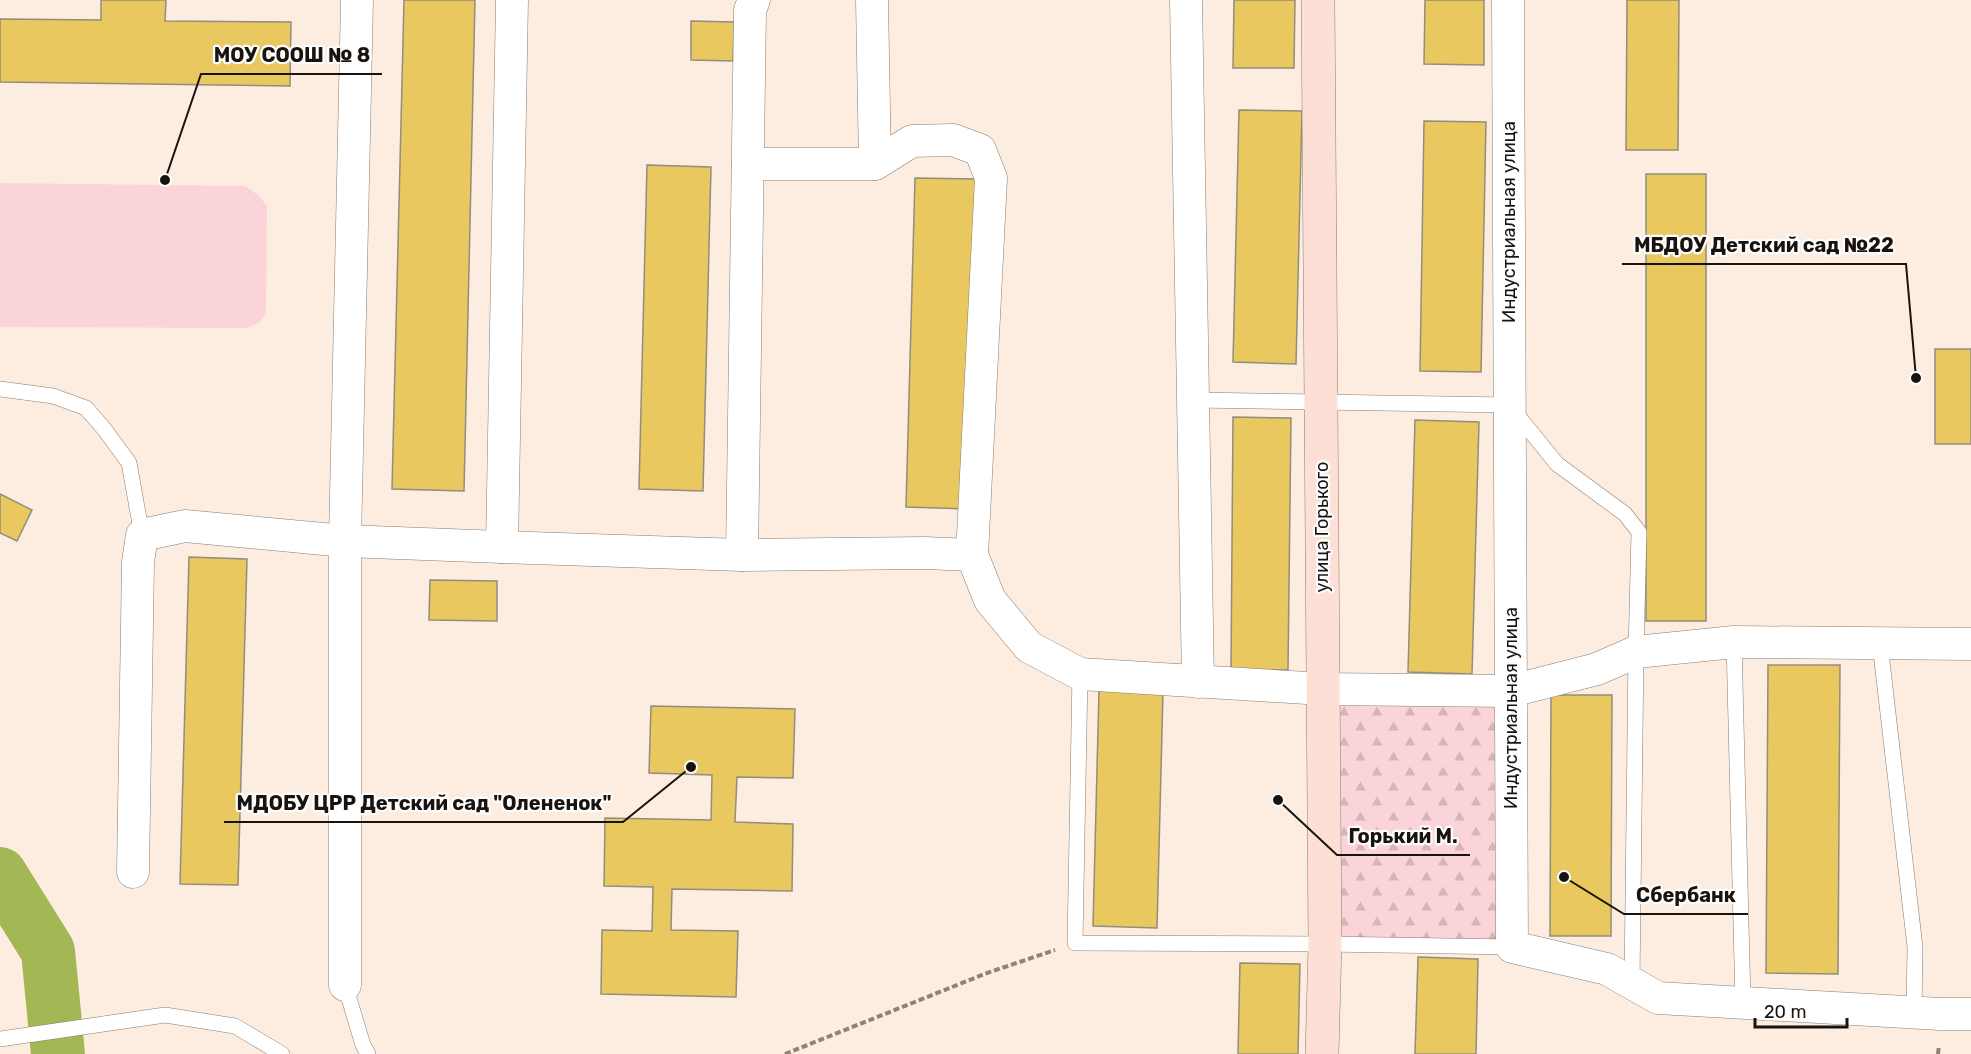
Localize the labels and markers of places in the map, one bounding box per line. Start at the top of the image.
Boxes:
callout: МОУ СООШ № 8 [201,36,382,74]
callout: МБДОУ Детский сад №22 [1622,226,1906,264]
callout: МДОБУ ЦРР Детский сад "Олененок" [224,784,623,822]
callout: Горький М. [1337,817,1470,855]
callout: Сбербанк [1624,876,1748,914]

